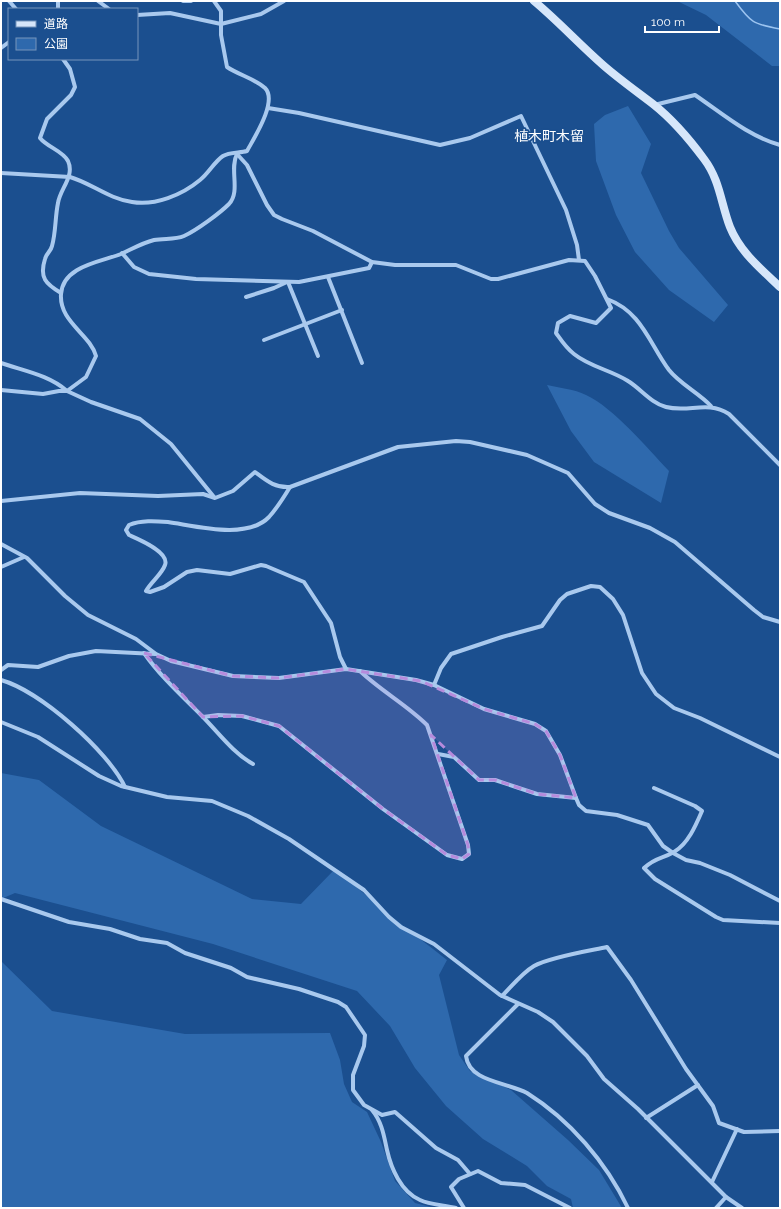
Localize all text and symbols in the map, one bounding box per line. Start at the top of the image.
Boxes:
legend [8,8,138,60]
scale bar [645,8,719,34]
text: 100 m [651,15,685,29]
text: 道路 [44,17,68,31]
text: 公園 [44,37,68,51]
district label: 植木町木留 [514,128,584,144]

